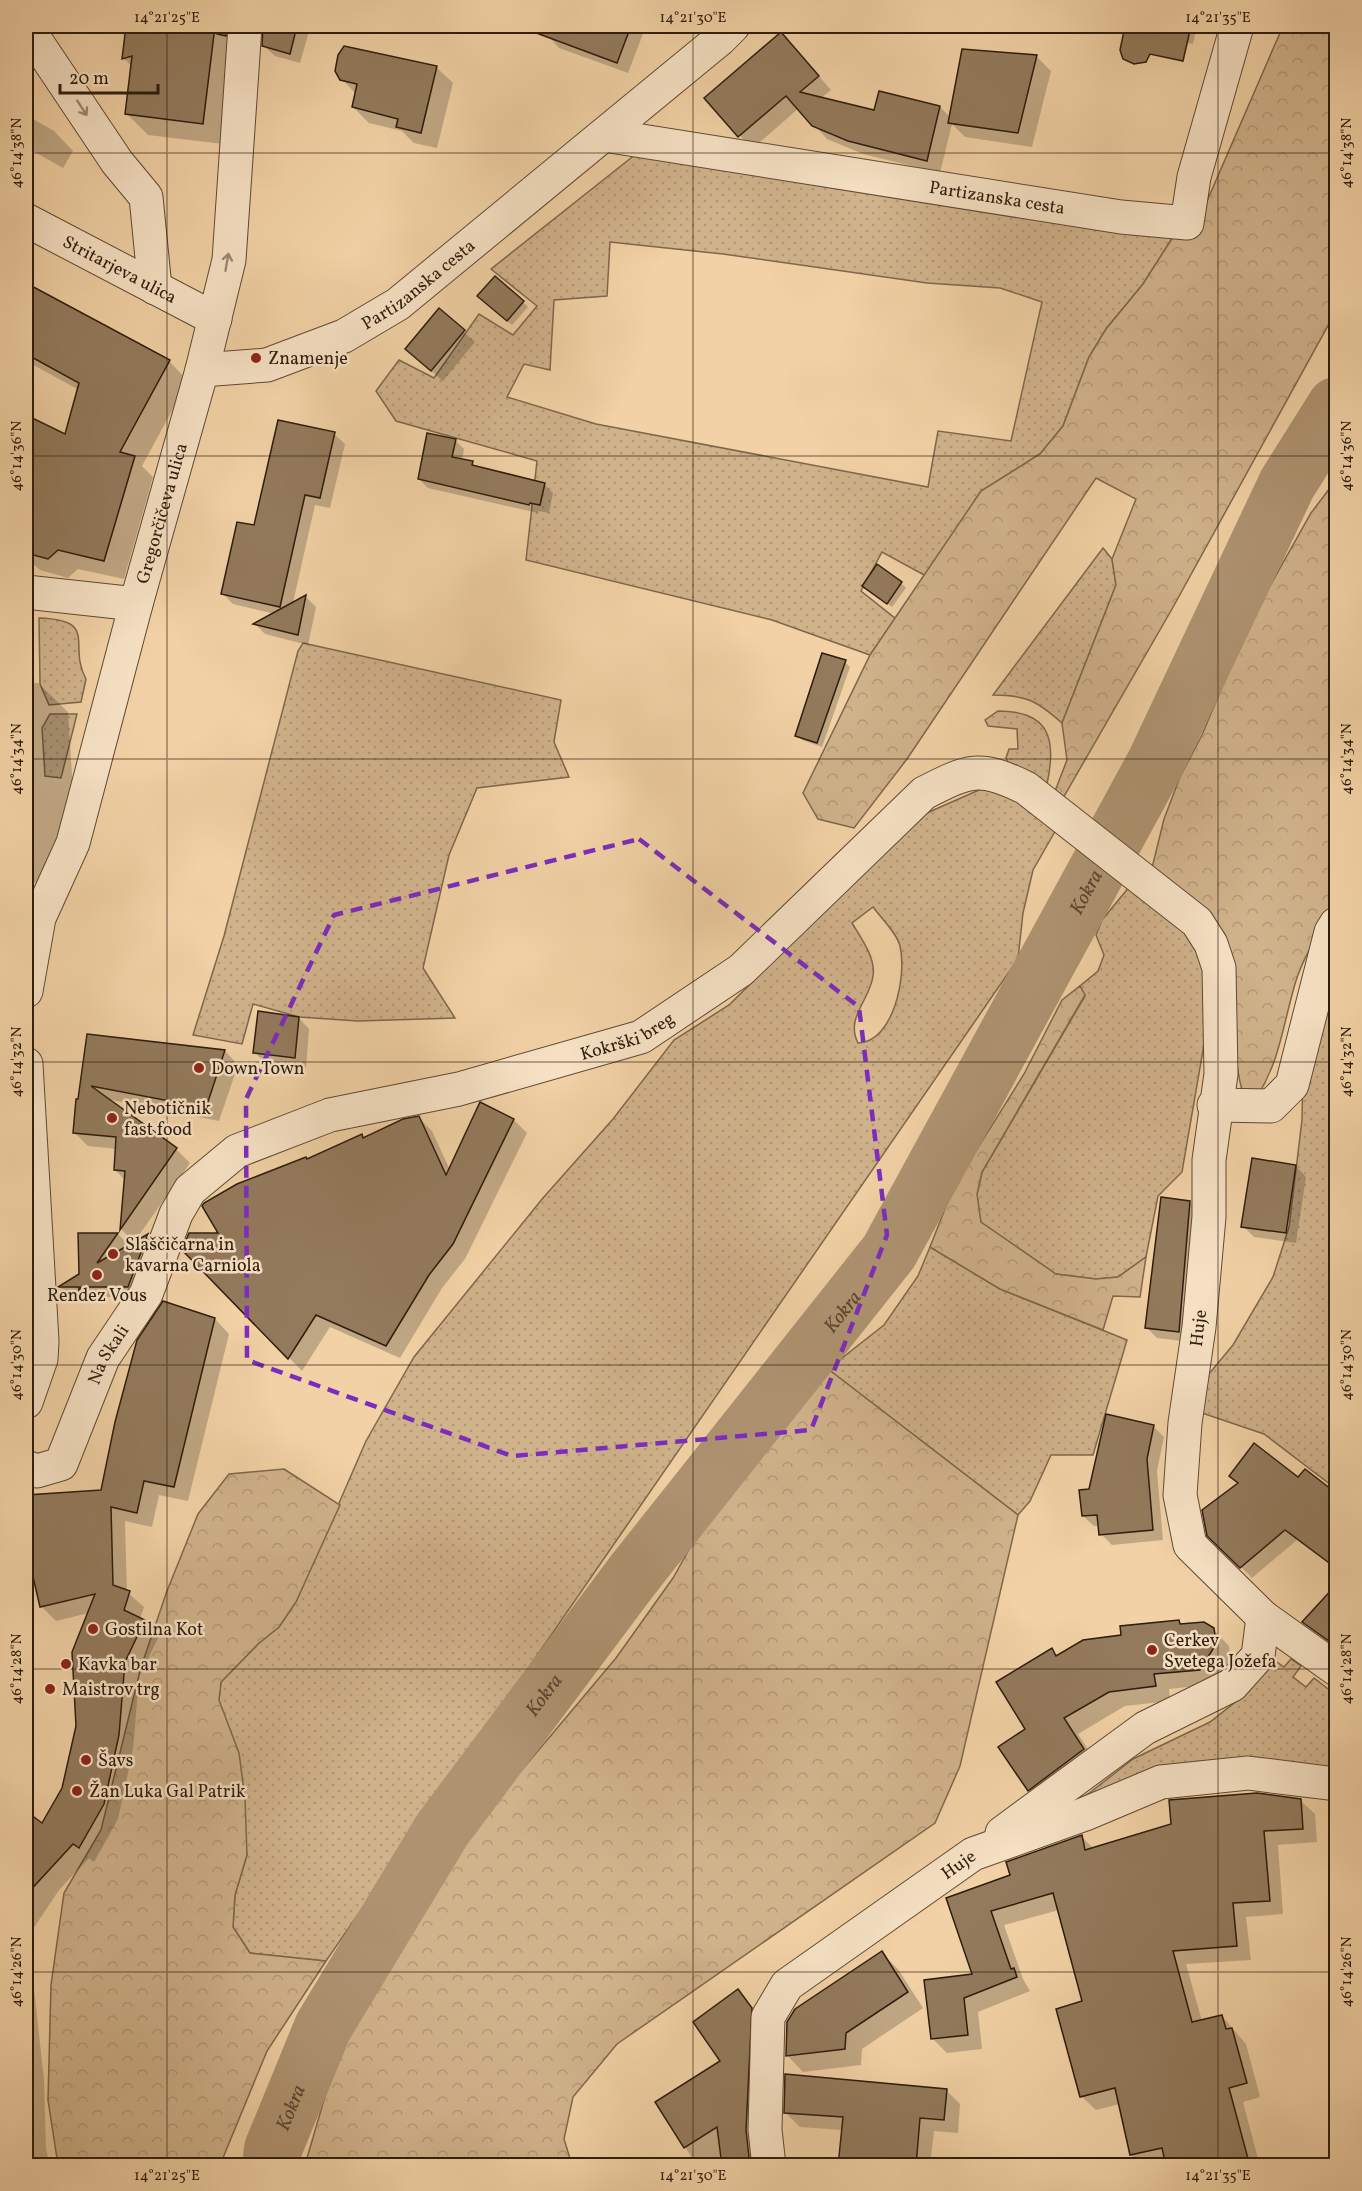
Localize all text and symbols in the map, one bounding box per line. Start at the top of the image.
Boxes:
text: 14°21'25"E [134,8,200,29]
text: 14°21'30"E [660,8,726,29]
text: 14°21'35"E [1185,8,1251,29]
scale bar [60,57,158,95]
text: 20 m [69,67,109,92]
one-way arrow [76,100,89,117]
text: 46°14'38"N [7,118,28,188]
text: 46°14'38"N [1337,118,1358,188]
street label: Partizanska cesta [927,176,1067,222]
street label: Stritarjeva ulica [58,230,181,311]
street label: Partizanska cesta [357,234,481,337]
one-way arrow [222,253,233,273]
place label: Znamenje [268,347,348,372]
marker: Znamenje [249,351,263,365]
text: 46°14'36"N [7,421,28,491]
text: 46°14'36"N [1337,421,1358,491]
street label: Gregorčičeva ulica [131,440,195,587]
text: 46°14'34"N [7,723,28,795]
text: 46°14'34"N [1337,723,1358,795]
water label: Kokra [1063,865,1111,920]
street label: Kokrški breg [578,1007,680,1068]
text: 46°14'32"N [7,1026,28,1098]
text: 46°14'32"N [1337,1026,1358,1098]
place label: Down Town [211,1057,305,1082]
marker: Down Town [192,1061,206,1075]
place label: Nebotičnik fast food [124,1097,211,1143]
marker: Nebotičnik fast food [105,1111,119,1125]
place label: Slaščičarna in kavarna Carniola [125,1233,261,1279]
marker: Slaščičarna in kavarna Carniola [106,1247,120,1261]
marker: Rendez Vous [90,1268,104,1282]
place label: Rendez Vous [47,1284,147,1309]
water label: Kokra [818,1286,869,1340]
street label: Huje [1185,1308,1214,1348]
street label: Na Skali [83,1320,136,1389]
text: 46°14'30"N [7,1329,28,1401]
text: 46°14'30"N [1337,1329,1358,1401]
place label: Gostilna Kot [105,1618,203,1643]
marker: Gostilna Kot [86,1622,100,1636]
place label: Cerkev Svetega Jožefa [1164,1629,1276,1675]
text: 46°14'28"N [7,1633,28,1705]
text: 46°14'28"N [1337,1633,1358,1705]
marker: Cerkev Svetega Jožefa [1145,1643,1159,1657]
place label: Kavka bar [78,1653,157,1678]
marker: Kavka bar [59,1657,73,1671]
water label: Kokra [519,1669,570,1723]
place label: Maistrov trg [62,1678,160,1703]
marker: Maistrov trg [43,1682,57,1696]
place label: Šavs [98,1749,134,1774]
marker: Šavs [79,1753,93,1767]
place label: Žan Luka Gal Patrik [89,1780,246,1805]
marker: Žan Luka Gal Patrik [70,1784,84,1798]
street label: Huje [937,1845,982,1887]
text: 46°14'26"N [7,1936,28,2008]
text: 46°14'26"N [1337,1936,1358,2008]
water label: Kokra [270,2081,314,2135]
text: 14°21'25"E [134,2166,200,2187]
text: 14°21'30"E [660,2166,726,2187]
text: 14°21'35"E [1185,2166,1251,2187]

